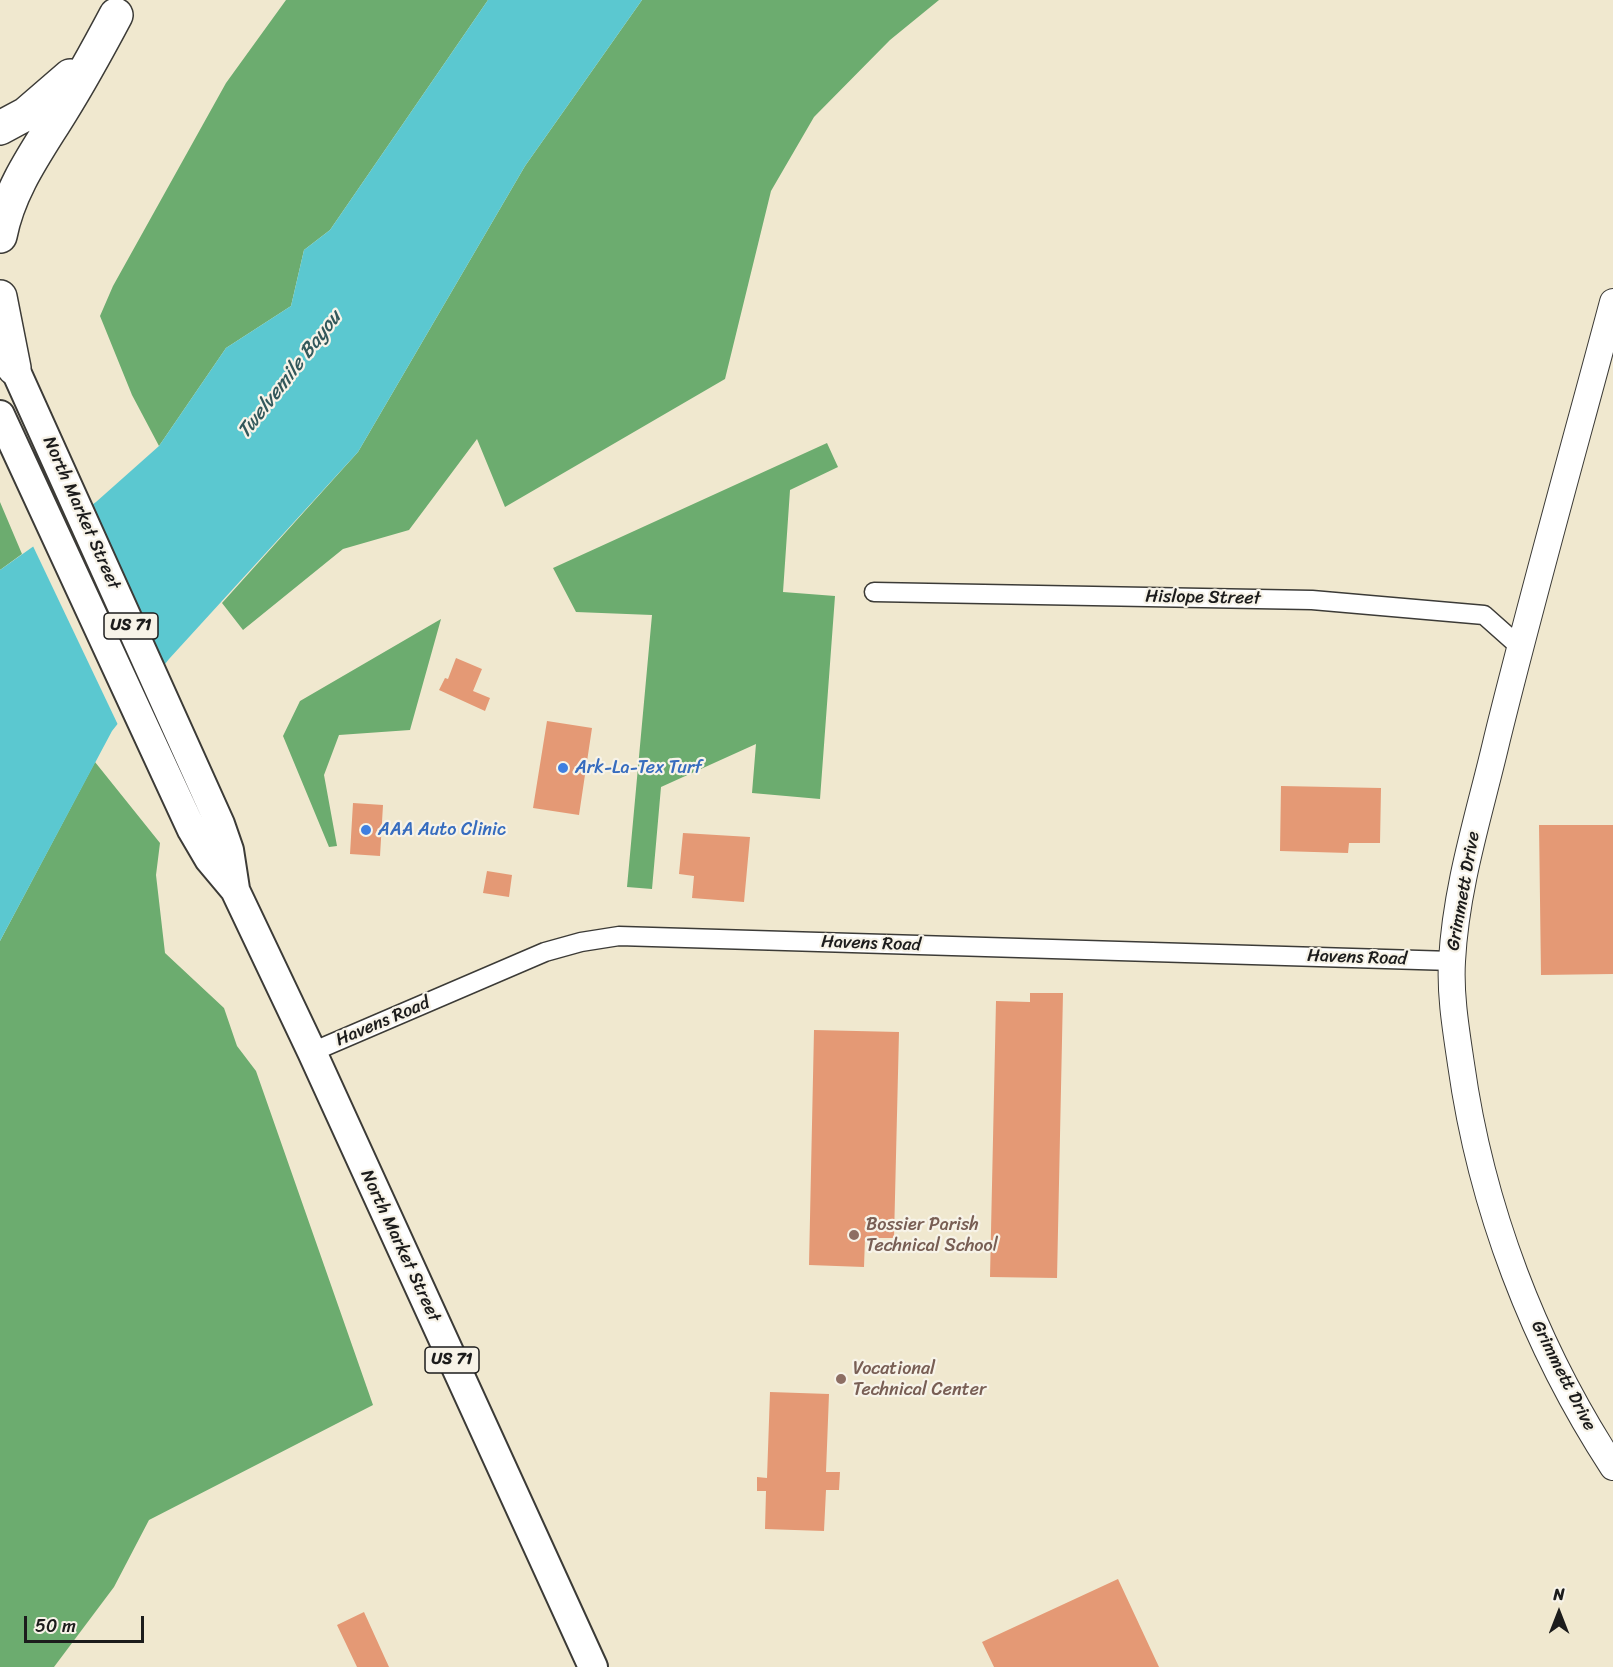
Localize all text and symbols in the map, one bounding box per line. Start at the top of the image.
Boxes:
water label: Twelvemile Bayou [233,307,347,443]
street label: North Market Street [38,433,124,593]
street label: Hislope Street [1145,586,1261,610]
road number: US 71 [104,613,158,639]
place label: Ark-La-Tex Turf [575,757,702,779]
marker: Ark-La-Tex Turf [556,761,570,775]
place label: AAA Auto Clinic [378,819,506,841]
marker: AAA Auto Clinic [359,823,373,837]
street label: Grimmett Drive [1443,830,1485,952]
street label: Havens Road [821,931,921,957]
street label: Havens Road [1307,945,1407,971]
street label: Havens Road [333,993,433,1051]
street label: North Market Street [355,1167,445,1325]
place label: Bossier Parish Technical School [866,1214,998,1256]
marker: Bossier Parish Technical School [847,1228,861,1242]
street label: Grimmett Drive [1526,1317,1600,1435]
road number: US 71 [425,1347,479,1373]
place label: Vocational Technical Center [853,1358,986,1400]
marker: Vocational Technical Center [834,1372,848,1386]
text: N [1553,1580,1565,1609]
north arrow [1529,1583,1589,1643]
scale bar [27,1604,147,1642]
text: 50 m [35,1610,76,1642]

